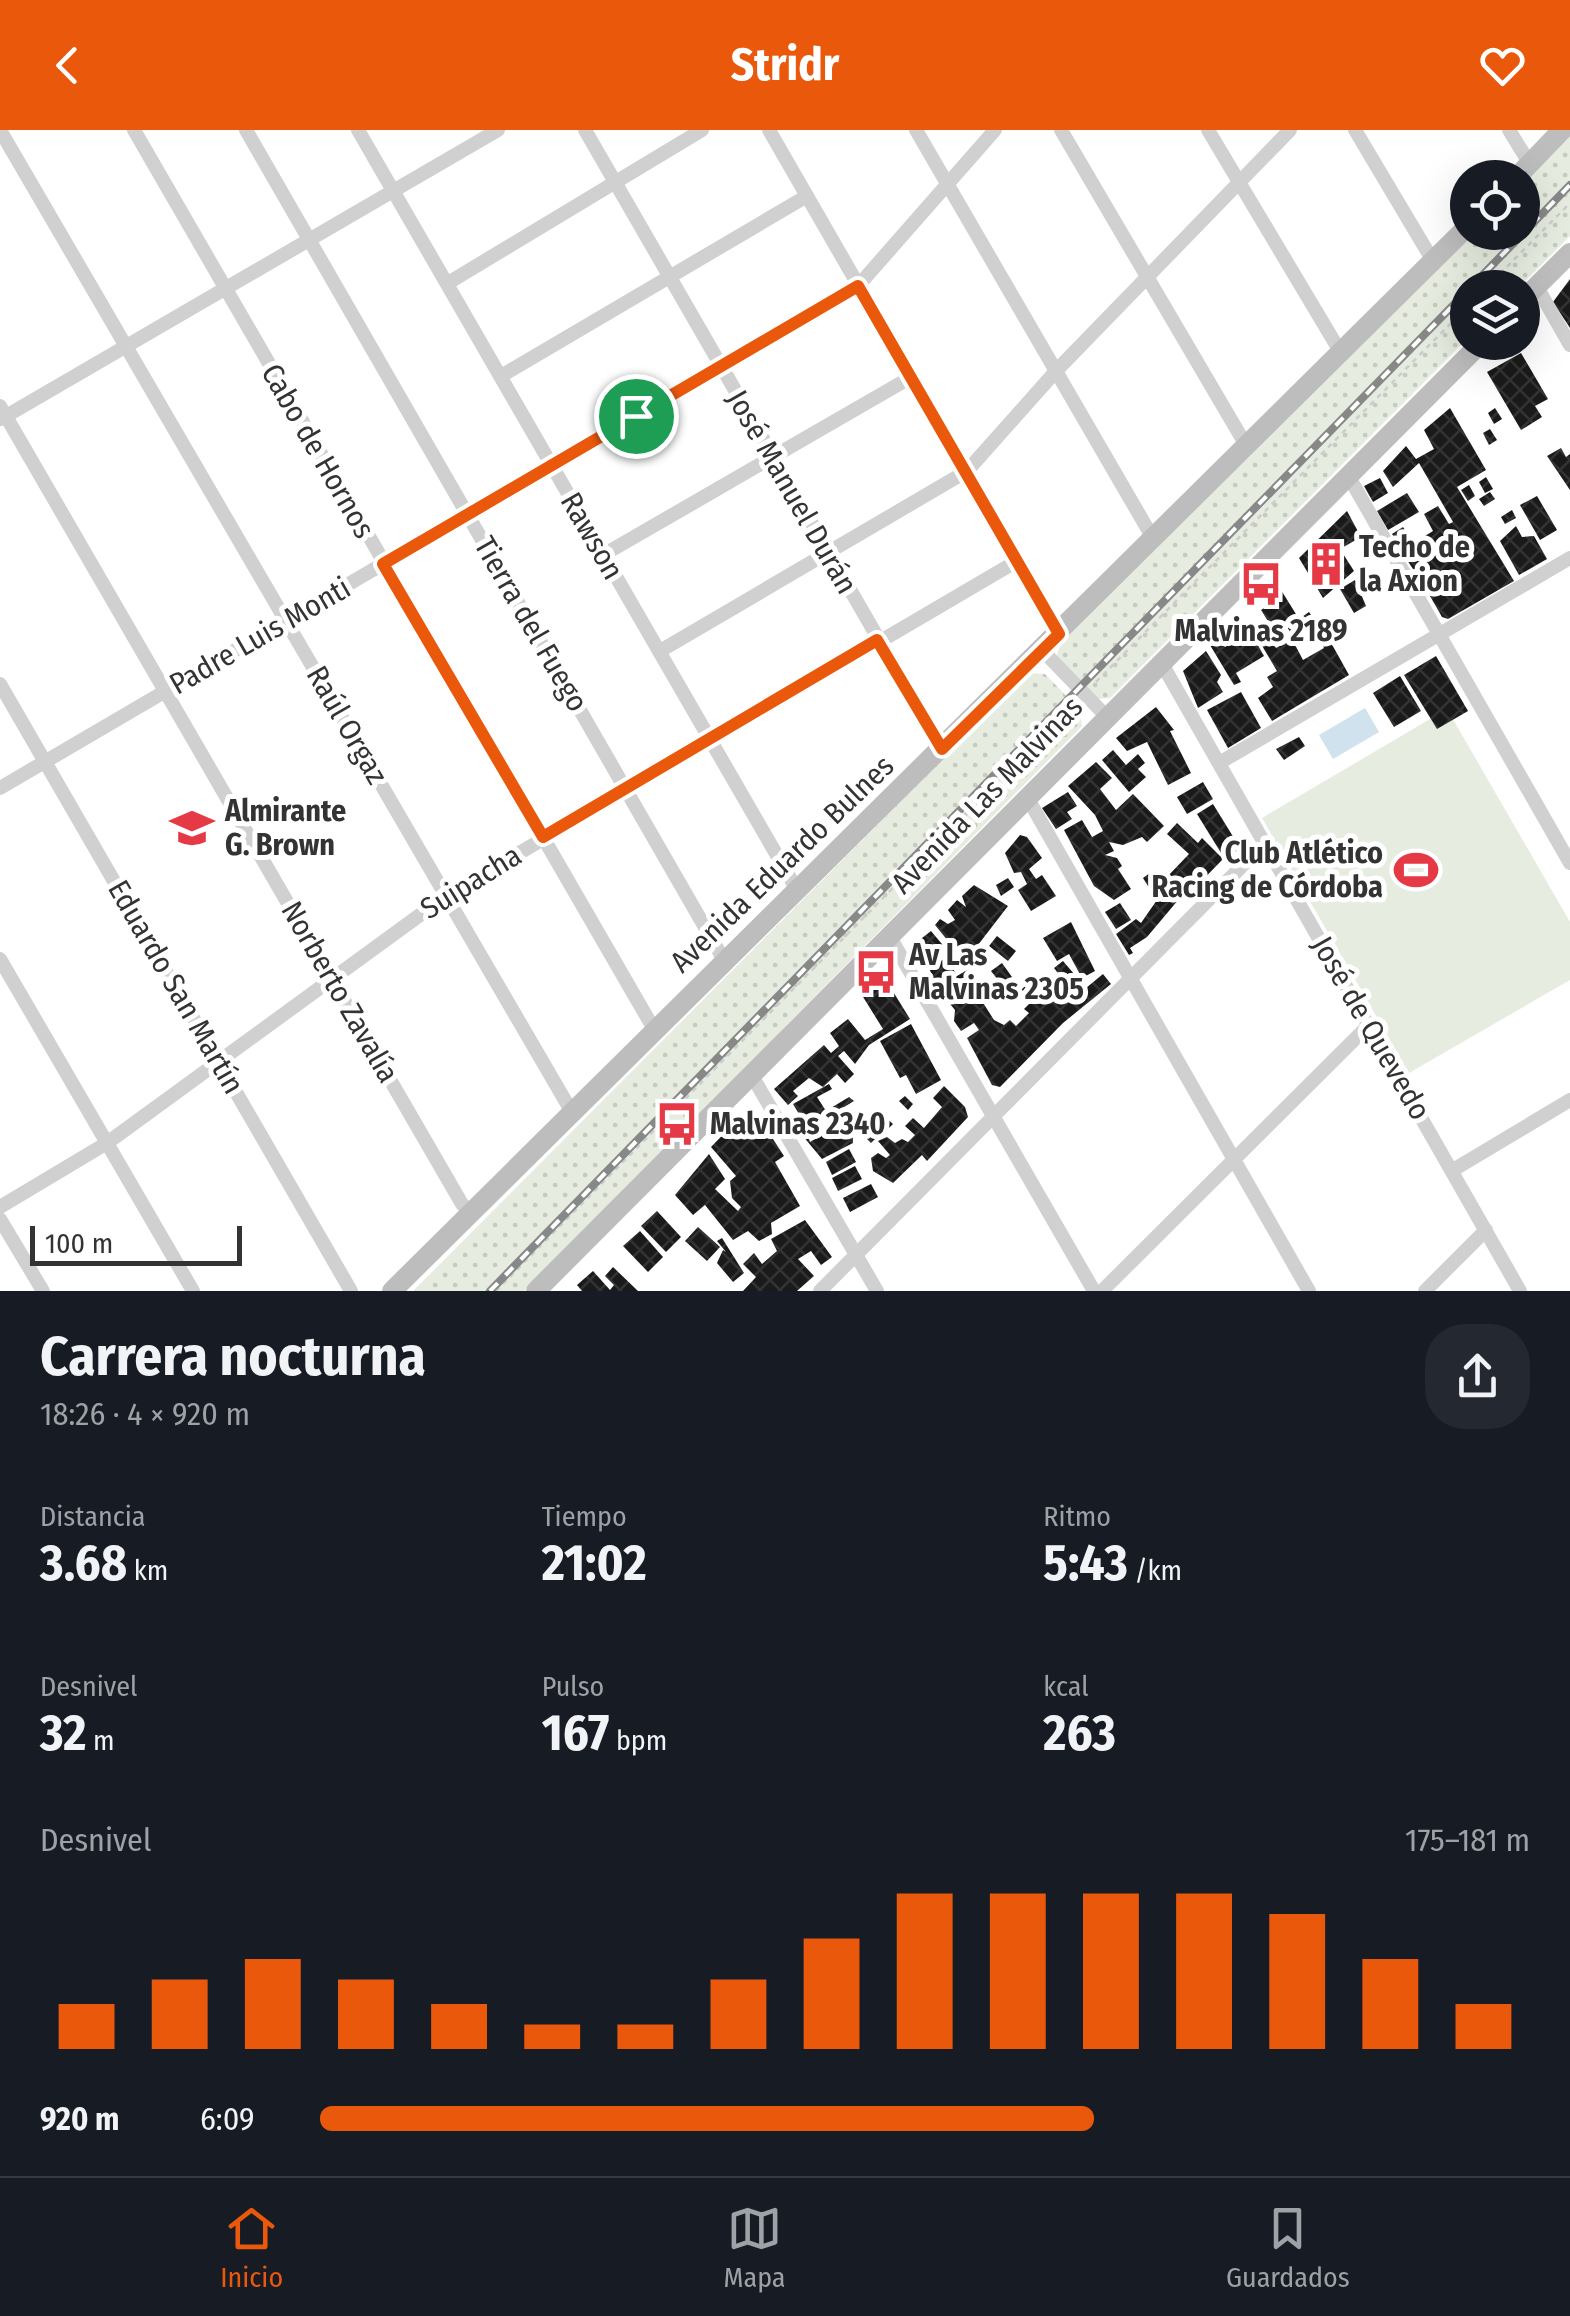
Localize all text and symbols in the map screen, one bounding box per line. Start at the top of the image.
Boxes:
icon: back [40,38,95,93]
text: Stridr [731,38,839,92]
icon: heart [1475,38,1530,93]
map controls [1450,160,1540,360]
button: locate [1450,160,1540,250]
button: layers [1450,270,1540,360]
street label: Cabo de Hornos [254,357,382,545]
pin [594,374,679,459]
street label: José Manuel Durán [719,384,865,600]
icon: arrive [609,389,664,444]
street label: Rawson [553,486,631,586]
place label: Techo de la Axion [1359,529,1470,599]
street label: Tierra del Fuego [466,530,596,718]
building icon: Techo de la Axion [1302,540,1350,588]
bus stop icon: Malvinas 2189 [1237,560,1285,608]
street label: Padre Luis Monti [163,570,357,702]
place label: Malvinas 2189 [1175,613,1347,649]
street label: Raúl Orgaz [299,660,395,791]
street label: Avenida Las Malvinas [884,689,1090,901]
street label: Avenida Eduardo Bulnes [663,748,901,980]
place label: Almirante G. Brown [224,793,346,863]
school or university icon: Almirante G. Brown [168,804,216,852]
place label: Club Atlético Racing de Córdoba [1151,835,1383,905]
street label: Suipacha [414,837,528,927]
sports icon: Club Atlético Racing de Córdoba [1392,846,1440,894]
street label: Eduardo San Martín [100,874,252,1100]
street label: Norberto Zavalía [274,895,406,1089]
street label: José de Quevedo [1304,930,1438,1126]
place label: Av Las Malvinas 2305 [908,937,1084,1007]
bus stop icon: Av Las Malvinas 2305 [852,948,900,996]
bus stop icon: Malvinas 2340 [653,1100,701,1148]
place label: Malvinas 2340 [710,1106,886,1142]
scale bar [30,1221,242,1266]
text: 100 m [45,1227,113,1260]
text: Carrera nocturna [40,1324,426,1390]
button: share [1425,1324,1530,1429]
text: 18:26 · 4 × 920 m [40,1395,250,1433]
text: Distancia [40,1500,145,1533]
text: Tiempo [542,1500,627,1533]
text: Ritmo [1043,1500,1111,1533]
text: 3.68 [40,1533,127,1593]
text: 21:02 [542,1533,647,1593]
text: 5:43 [1043,1533,1128,1593]
text: km [127,1554,168,1587]
text: /km [1128,1554,1182,1587]
text: Desnivel [40,1670,137,1703]
text: Pulso [542,1670,604,1703]
text: kcal [1043,1670,1089,1703]
text: 32 [40,1703,86,1763]
text: 167 [542,1703,609,1763]
text: 263 [1043,1703,1116,1763]
text: m [86,1724,115,1757]
text: bpm [609,1724,667,1757]
text: Desnivel [40,1821,151,1859]
text: 175–181 m [1405,1821,1530,1859]
text: 920 m [40,2100,119,2138]
text: 6:09 [200,2100,255,2138]
tab: Inicio [220,2201,283,2294]
tab: Mapa [724,2201,786,2294]
tab: Guardados [1226,2201,1350,2294]

